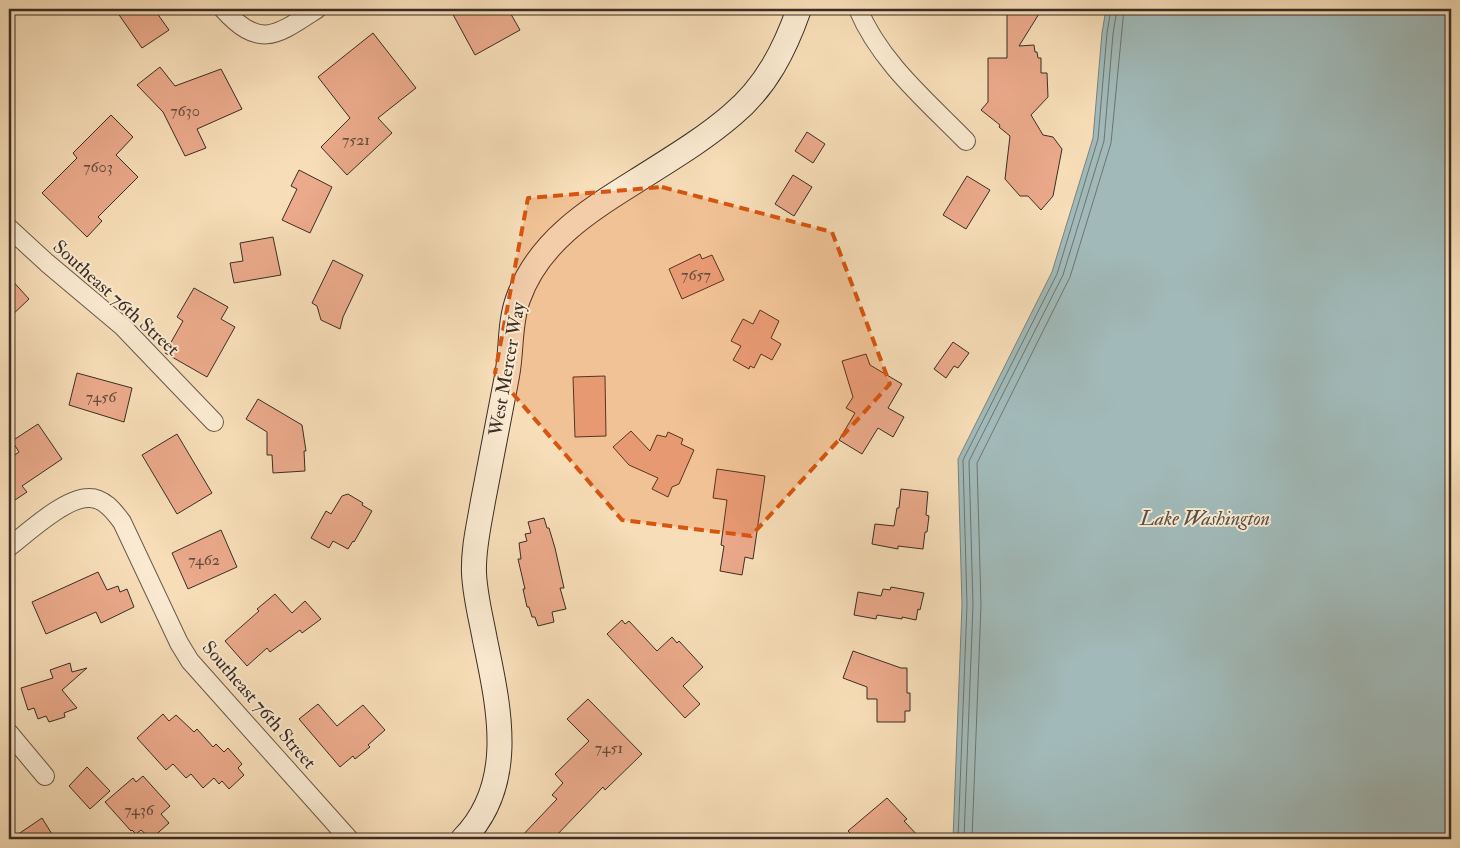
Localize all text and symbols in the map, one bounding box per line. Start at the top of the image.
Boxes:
house number: 7630 [170,101,200,121]
house number: 7521 [342,130,370,150]
house number: 7603 [83,157,113,177]
street label: Southeast 76th Street [48,235,184,361]
house number: 7657 [681,265,712,285]
street label: West Mercer Way [483,300,531,439]
house number: 7456 [86,387,117,407]
water label: Lake Washington [1139,506,1270,531]
house number: 7462 [188,550,220,570]
street label: Southeast 76th Street [197,636,321,774]
house number: 7451 [595,738,623,758]
house number: 7436 [124,800,155,820]

